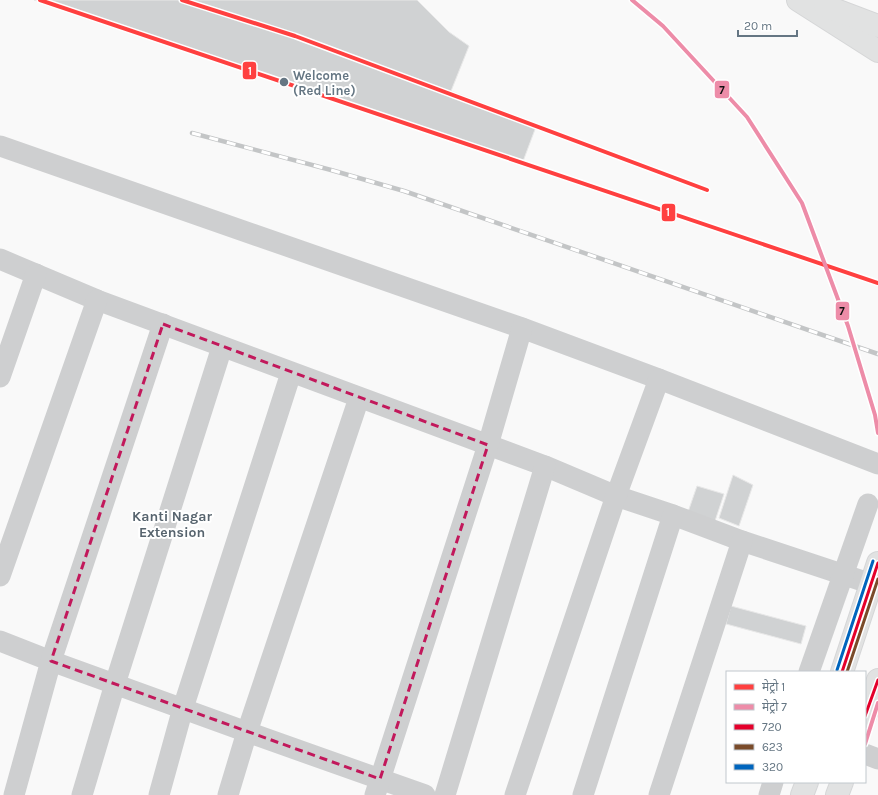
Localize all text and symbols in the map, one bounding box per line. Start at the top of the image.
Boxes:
scale bar [738,12,797,38]
text: 20 m [744,19,772,33]
line badge: 1 [242,61,257,80]
text: 1 [248,65,252,78]
place label: Welcome (Red Line) [293,68,356,98]
marker: Welcome (Red Line) [278,76,290,88]
line badge: 7 [714,80,730,99]
text: 7 [719,84,725,97]
line badge: 1 [661,203,676,222]
text: 1 [666,206,670,219]
line badge: 7 [835,301,850,321]
text: 7 [839,305,845,318]
district label: Kanti Nagar Extension [132,508,212,541]
legend [726,671,866,783]
text: मेट्रो 1 [762,679,785,694]
text: मेट्रो 7 [762,699,787,714]
text: 720 [762,720,782,734]
text: 623 [762,740,783,754]
text: 320 [762,760,783,774]

